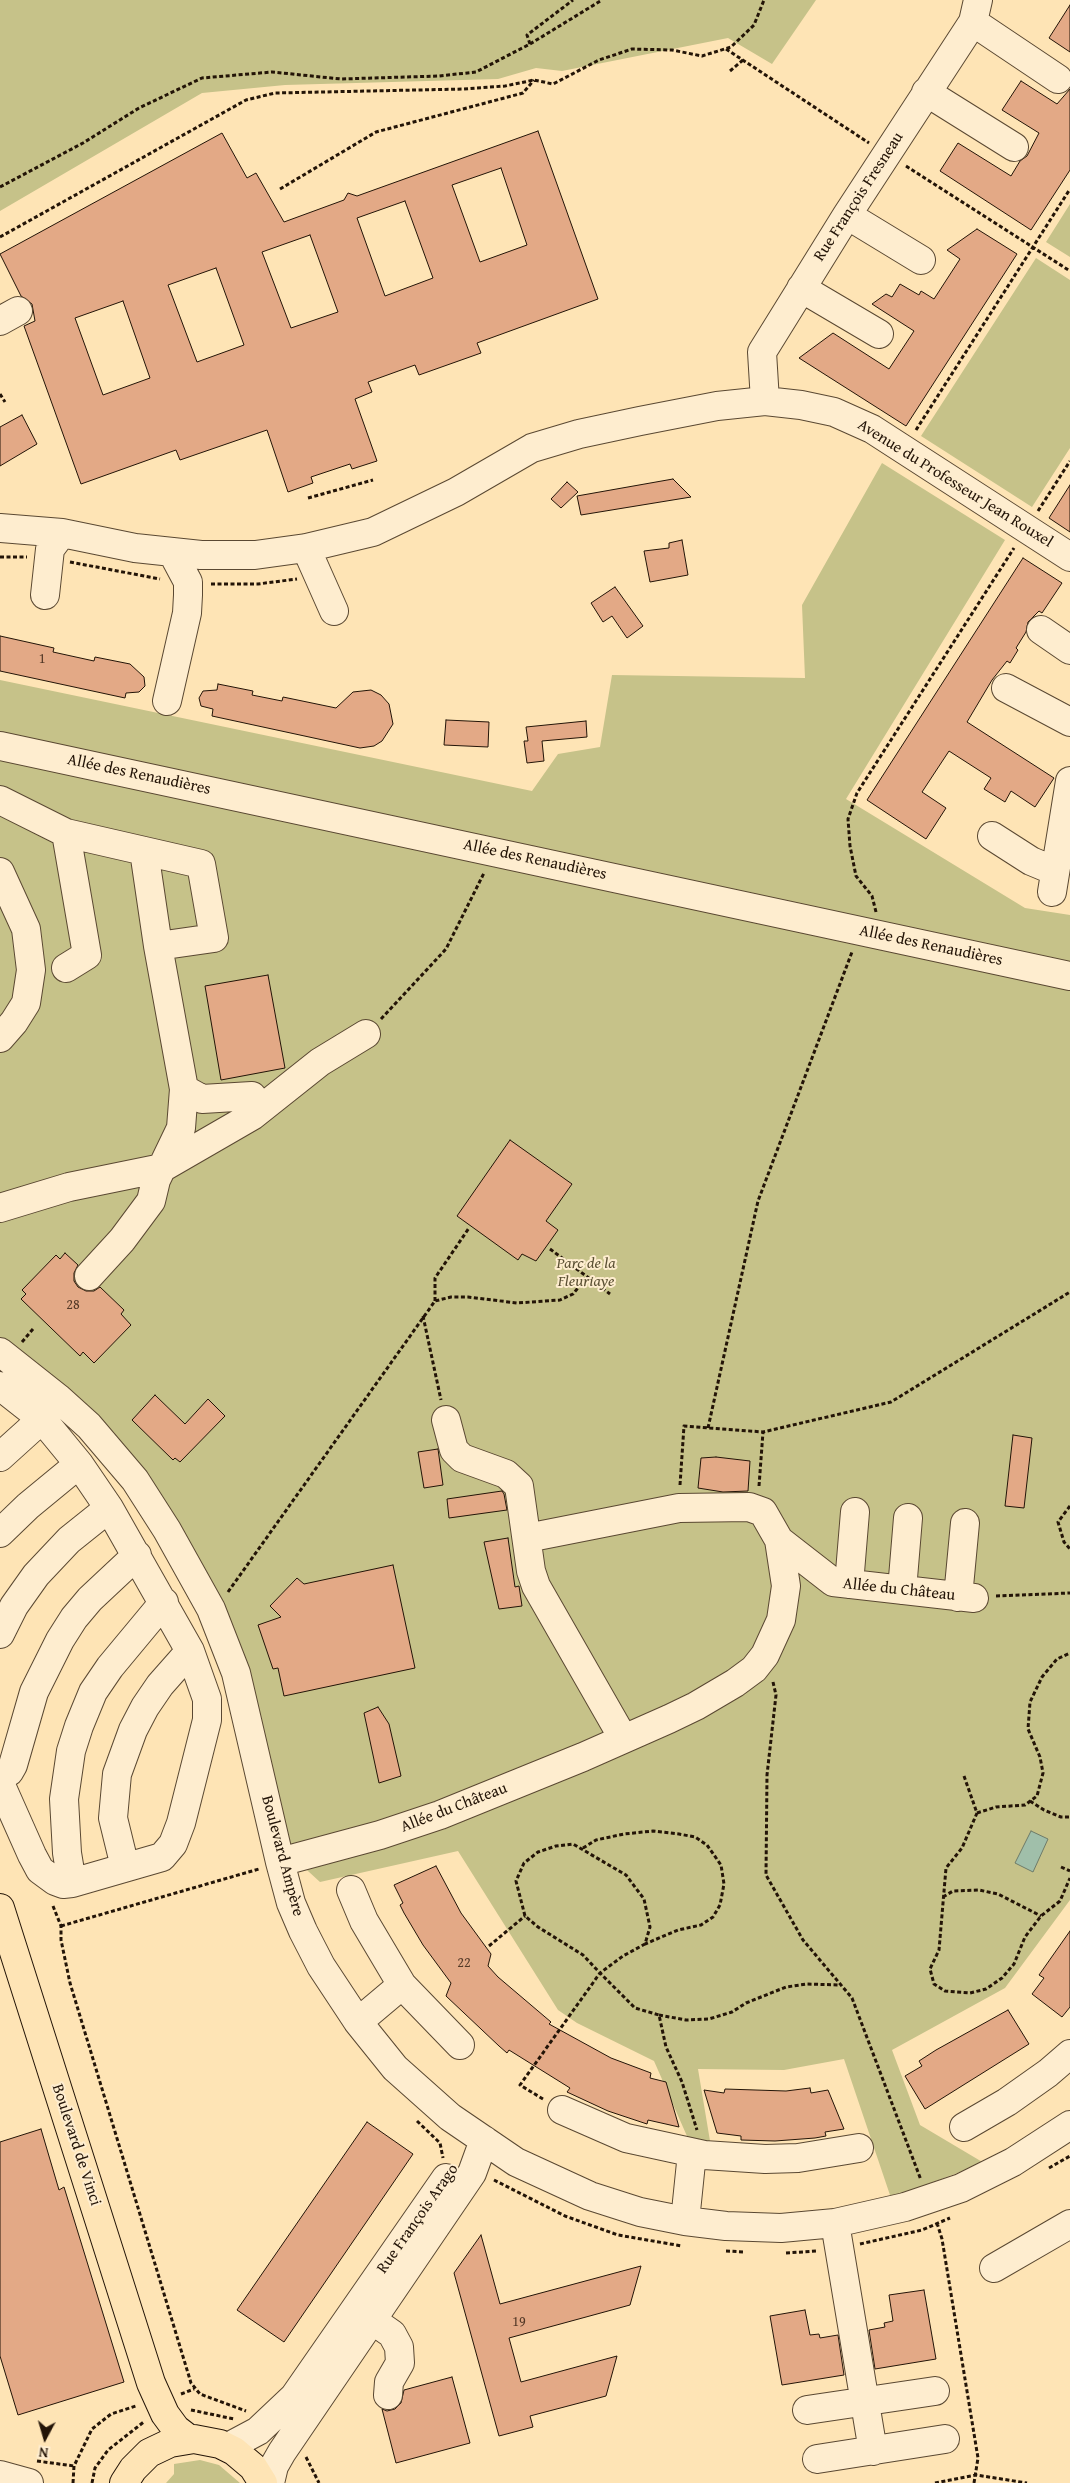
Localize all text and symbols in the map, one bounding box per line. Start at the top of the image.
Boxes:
street label: Rue François Fresneau [810,129,908,265]
street label: Avenue du Professeur Jean Rouxel [854,416,1056,552]
house number: 1 [39,651,45,667]
street label: Allée des Renaudières [66,750,212,800]
street label: Allée des Renaudières [462,835,608,885]
street label: Allée des Renaudières [858,921,1004,971]
park label: Parc de la Fleuriaye [556,1254,616,1292]
house number: 28 [66,1297,80,1313]
street label: Allée du Château [842,1575,956,1605]
street label: Allée du Château [398,1779,510,1837]
street label: Boulevard Ampère [257,1793,307,1919]
house number: 22 [457,1955,471,1971]
street label: Boulevard de Vinci [47,2082,105,2208]
street label: Rue François Arago [373,2161,463,2277]
house number: 19 [512,2314,526,2330]
north arrow [20,2413,70,2463]
text: N [38,2442,49,2463]

